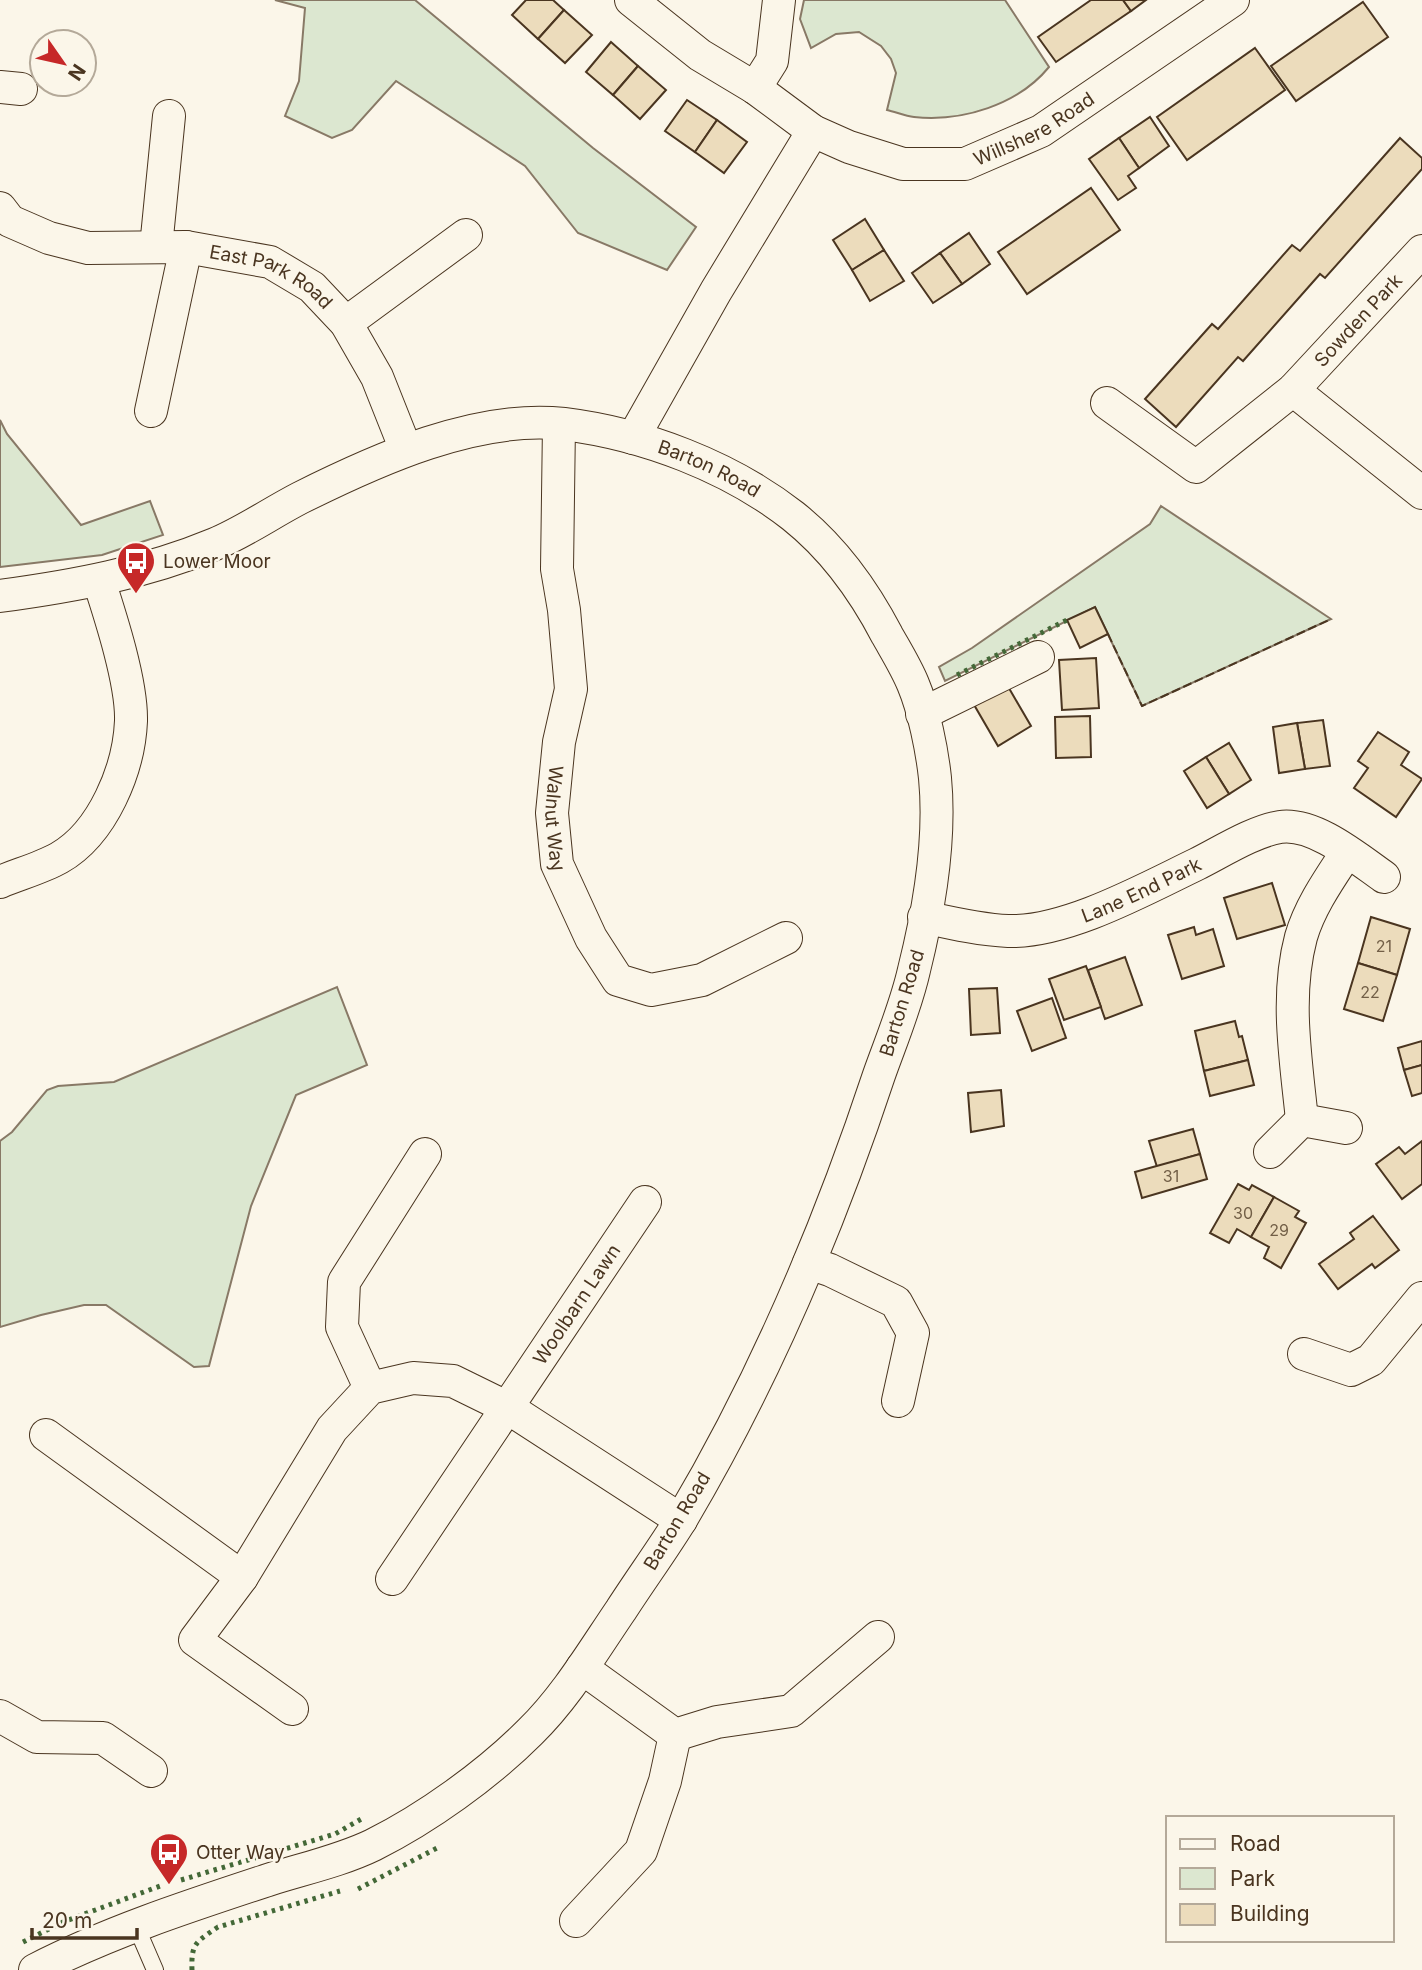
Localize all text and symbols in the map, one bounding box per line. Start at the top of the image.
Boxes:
north arrow [28,28,98,98]
text: N [63,60,90,85]
street label: Willshere Road [970,87,1098,170]
street label: East Park Road [208,240,338,313]
street label: Sowden Park [1309,268,1407,371]
street label: Barton Road [655,435,765,502]
bus stop icon: Lower Moor [115,540,157,595]
place label: Lower Moor [163,550,271,573]
street label: Walnut Way [540,765,571,876]
street label: Lane End Park [1078,852,1205,927]
house number: 21 [1376,936,1392,956]
street label: Barton Road [875,947,929,1059]
house number: 22 [1360,982,1380,1002]
house number: 31 [1163,1166,1179,1186]
house number: 30 [1233,1203,1253,1223]
house number: 29 [1269,1220,1289,1240]
street label: Woolbarn Lawn [528,1240,625,1369]
street label: Barton Road [639,1468,715,1574]
legend [1166,1816,1394,1942]
bus stop icon: Otter Way [148,1831,190,1886]
text: Road [1230,1831,1281,1856]
place label: Otter Way [196,1841,285,1864]
text: Park [1230,1866,1275,1891]
scale bar [32,1896,136,1940]
text: Building [1230,1901,1310,1926]
text: 20 m [42,1908,92,1933]

